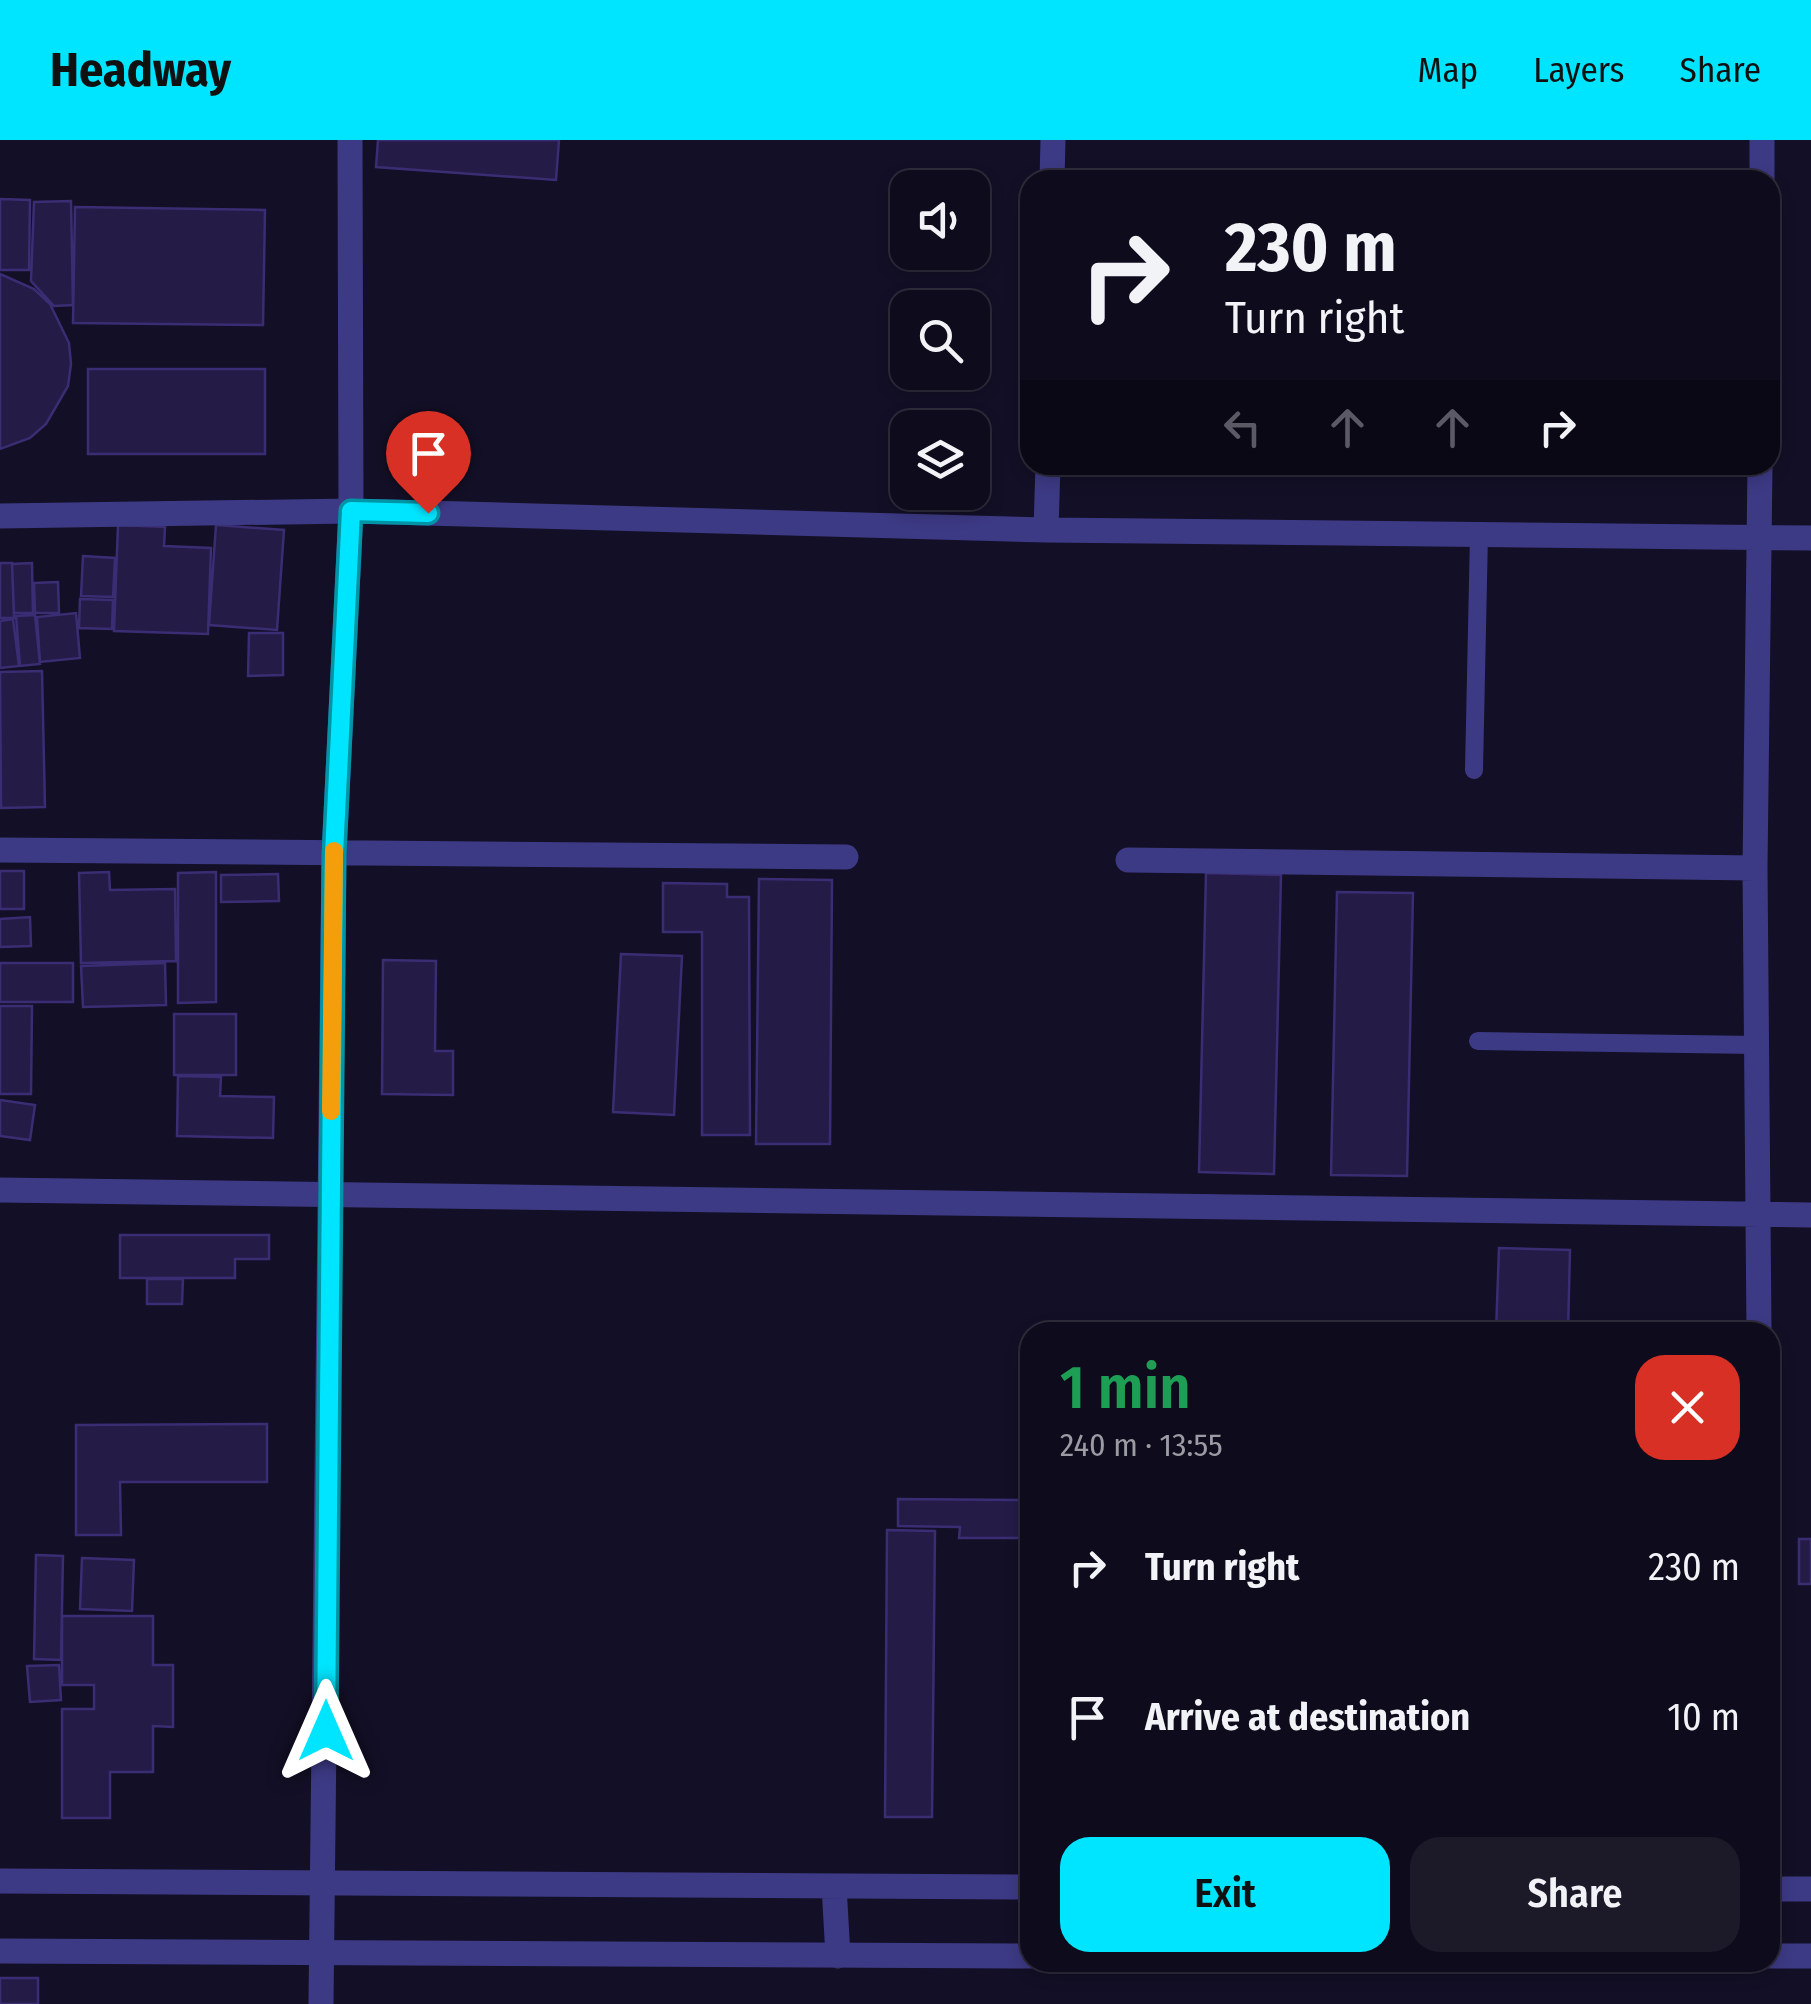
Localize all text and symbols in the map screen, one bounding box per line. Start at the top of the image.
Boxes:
text: Headway [50,41,231,99]
text: Map [1418,49,1478,91]
text: Layers [1533,49,1625,91]
text: Share [1680,49,1761,91]
map controls [890,170,990,510]
button: sound [890,170,990,270]
text: 230 m [1225,206,1397,290]
icon: right [1060,210,1190,340]
button: search [890,290,990,390]
text: Turn right [1225,291,1404,345]
icon: left [1215,400,1270,455]
icon: ahead [1320,400,1375,455]
icon: ahead [1425,400,1480,455]
icon: right [1530,400,1585,455]
button: layers [890,410,990,510]
pin [386,411,471,514]
icon: arrive [401,426,456,481]
text: 1 min [1060,1352,1191,1424]
button: close [1635,1355,1740,1460]
text: 240 m · 13:55 [1060,1426,1223,1464]
icon: right [1060,1540,1115,1595]
text: Turn right [1145,1544,1299,1590]
text: 230 m [1648,1544,1740,1590]
position arrow [274,1679,378,1783]
icon: arrive [1060,1690,1115,1745]
text: Arrive at destination [1145,1694,1470,1740]
text: 10 m [1667,1694,1740,1740]
button: Exit [1060,1837,1390,1952]
button: Share [1410,1837,1740,1952]

